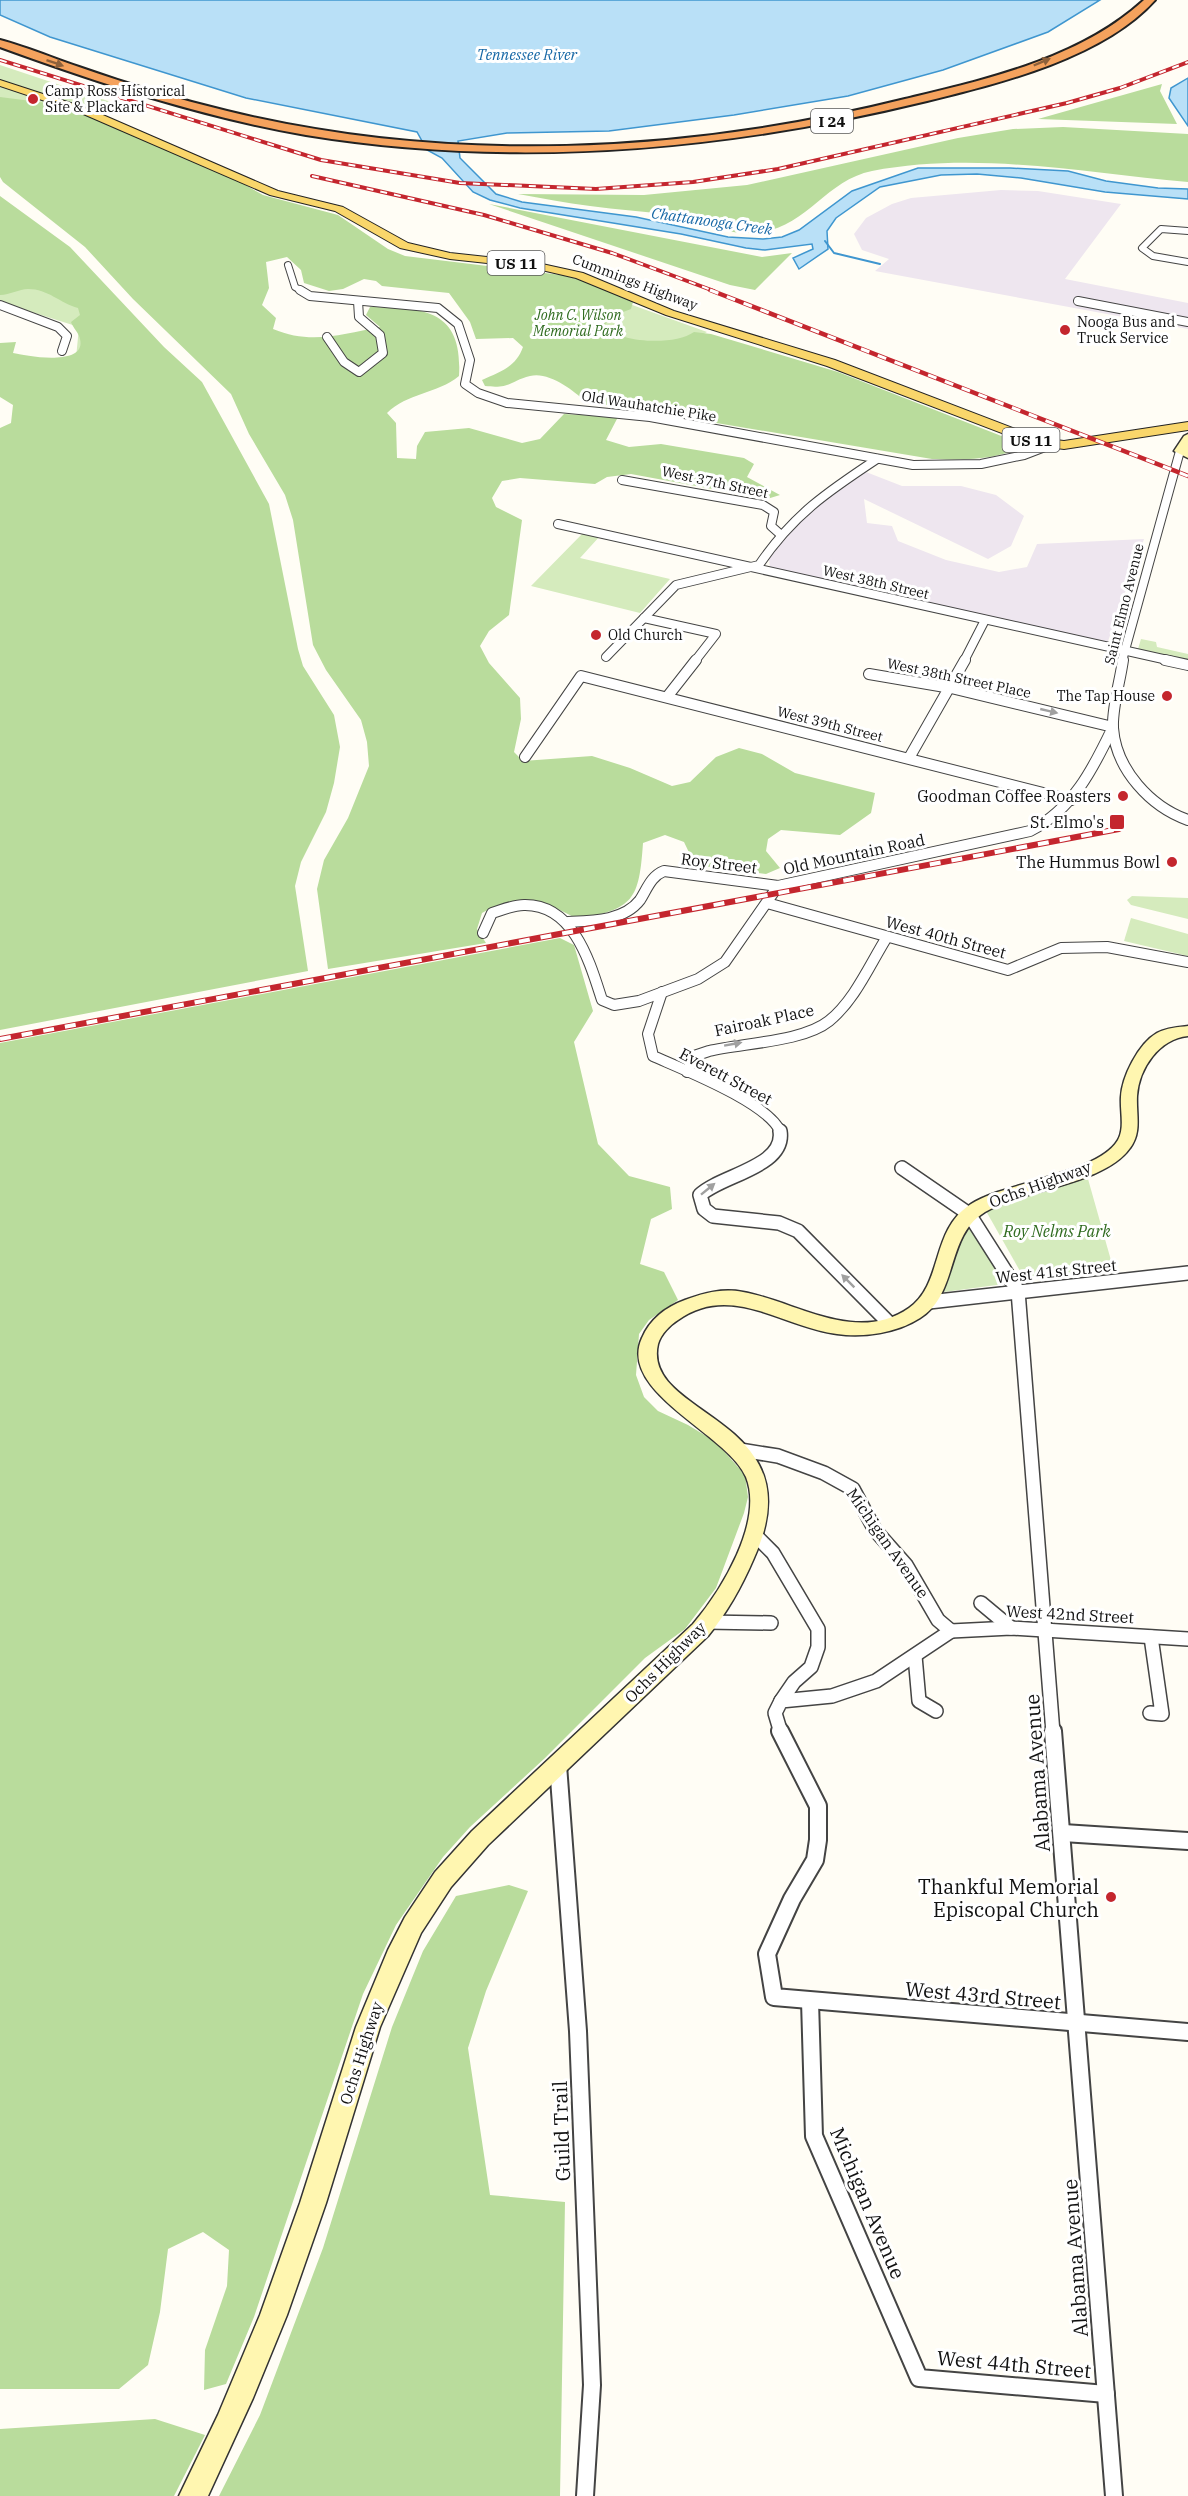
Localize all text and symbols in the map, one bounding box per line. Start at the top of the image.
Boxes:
water label: Tennessee River [477,45,578,64]
one-way arrow [1034,57,1052,67]
one-way arrow [46,58,64,68]
place label: Camp Ross Historical Site & Plackard [45,82,185,116]
marker: Camp Ross Historical Site & Plackard [26,92,40,106]
road number: I 24 [811,109,853,133]
water label: Chattanooga Creek [650,203,774,239]
street label: Cummings Highway [570,250,701,314]
road number: US 11 [488,251,544,275]
park label: John C. Wilson Memorial Park [532,306,624,340]
place label: Nooga Bus and Truck Service [1077,313,1176,347]
marker: Nooga Bus and Truck Service [1058,323,1072,337]
street label: Old Wauhatchie Pike [580,386,718,426]
road number: US 11 [1002,428,1060,452]
street label: West 37th Street [660,462,770,502]
street label: Saint Elmo Avenue [1100,542,1148,666]
street label: West 38th Street [821,561,931,603]
place label: Old Church [608,626,683,644]
marker: Old Church [589,628,603,642]
street label: West 38th Street Place [885,654,1033,702]
place label: The Tap House [1056,687,1155,705]
marker: The Tap House [1160,689,1174,703]
street label: West 39th Street [775,702,885,746]
one-way arrow [1040,707,1058,717]
place label: Goodman Coffee Roasters [917,786,1111,806]
marker: Goodman Coffee Roasters [1116,789,1130,803]
place label: St. Elmo's [1030,812,1104,832]
marker: St. Elmo's [1108,813,1126,831]
street label: Old Mountain Road [781,829,927,879]
street label: Roy Street [680,848,759,878]
place label: The Hummus Bowl [1016,852,1160,872]
marker: The Hummus Bowl [1165,855,1179,869]
street label: West 40th Street [884,911,1009,963]
street label: Fairoak Place [712,1000,816,1040]
one-way arrow [724,1039,743,1048]
street label: Everett Street [676,1043,776,1109]
street label: Ochs Highway [986,1156,1094,1212]
one-way arrow [701,1182,716,1195]
park label: Roy Nelms Park [1002,1221,1111,1241]
street label: West 41st Street [994,1255,1118,1287]
one-way arrow [842,1275,856,1289]
street label: Michigan Avenue [843,1484,933,1602]
street label: West 42nd Street [1005,1601,1135,1627]
street label: Ochs Highway [620,1617,710,1707]
street label: Alabama Avenue [1018,1693,1056,1853]
place label: Thankful Memorial Episcopal Church [918,1873,1099,1923]
marker: Thankful Memorial Episcopal Church [1104,1890,1118,1904]
street label: West 43rd Street [904,1975,1062,2015]
street label: Ochs Highway [335,1999,387,2107]
street label: Guild Trail [546,2080,576,2182]
street label: Michigan Avenue [824,2123,912,2283]
street label: Alabama Avenue [1056,2178,1094,2338]
street label: West 44th Street [936,2344,1092,2384]

